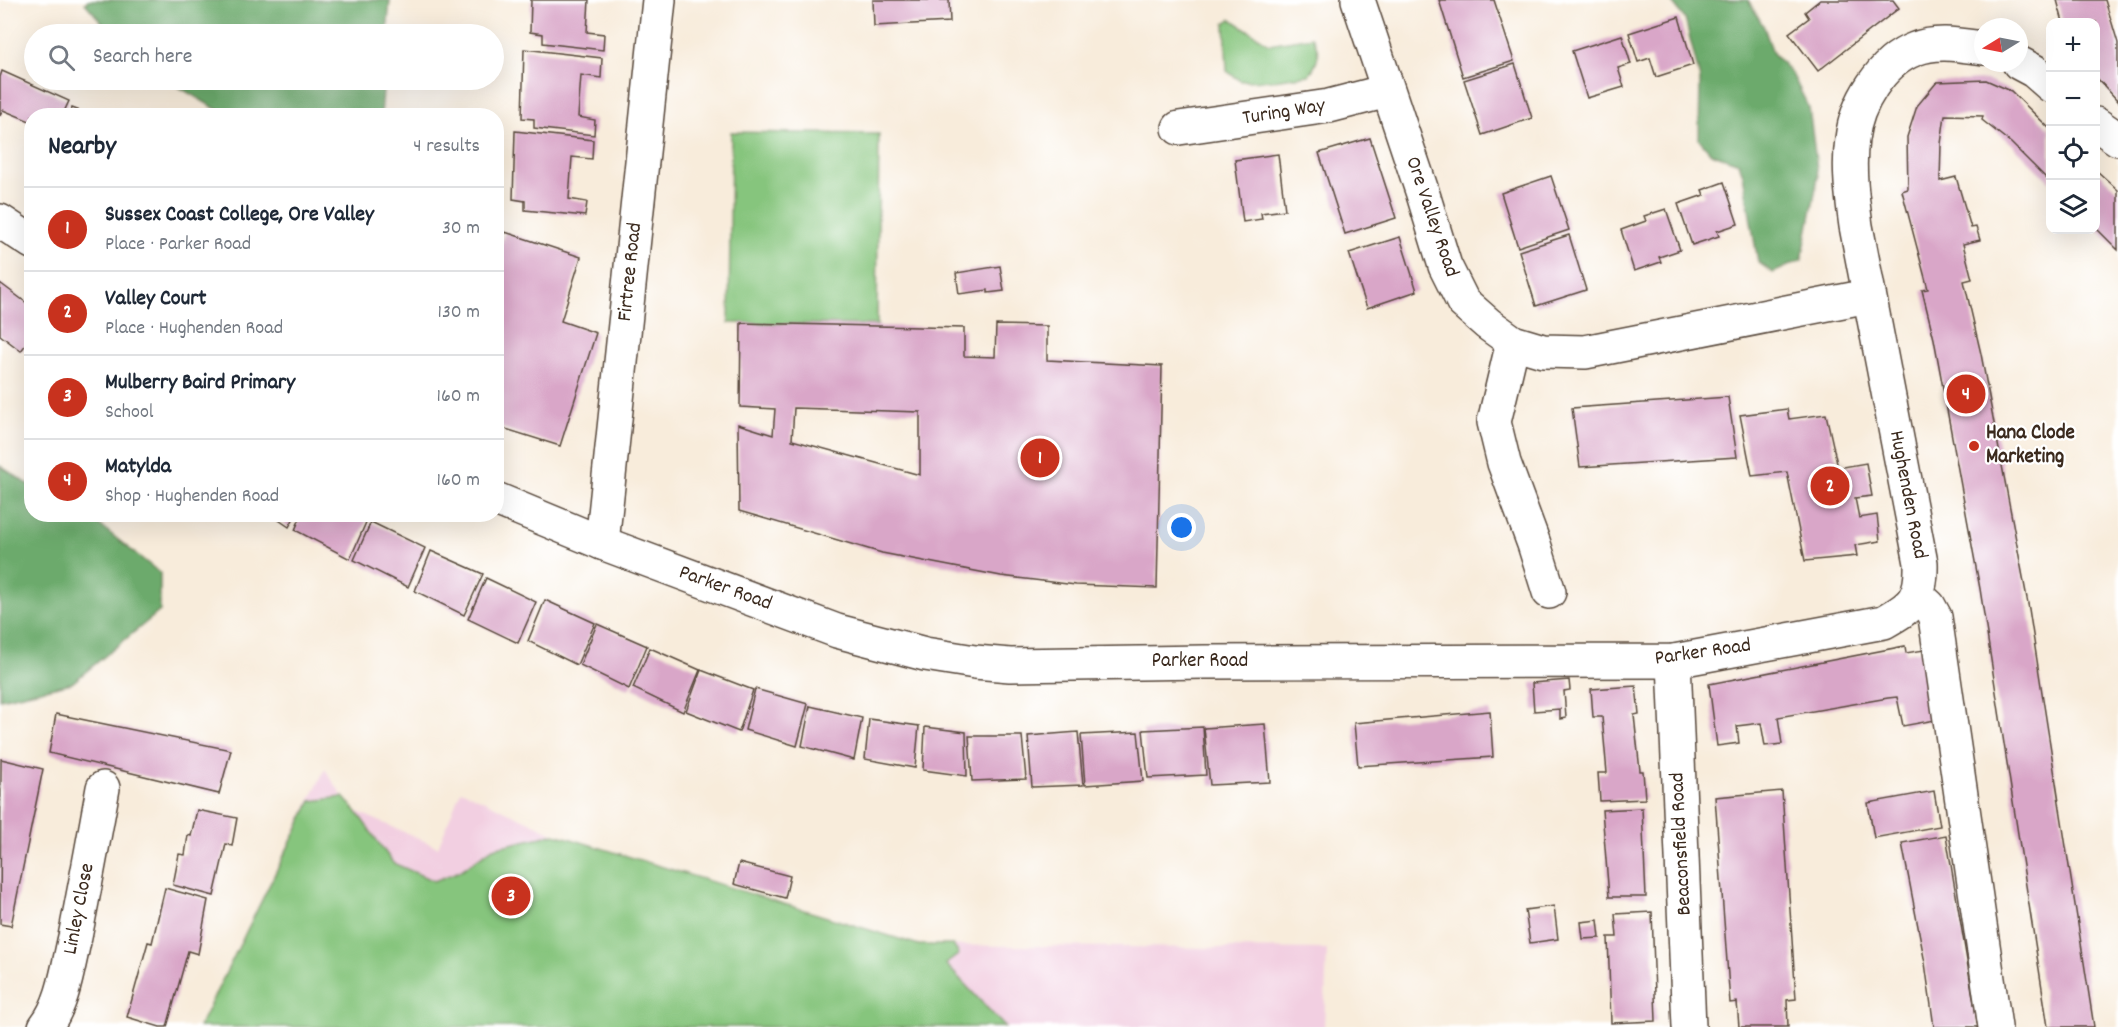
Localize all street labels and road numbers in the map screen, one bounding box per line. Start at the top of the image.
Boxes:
street label: Turing Way [1241,92,1328,134]
street label: Ore Valley Road [1396,153,1466,281]
street label: Firtree Road [611,221,651,323]
street label: Hughenden Road [1880,428,1934,562]
street label: Parker Road [674,558,776,620]
street label: Parker Road [1653,631,1753,675]
street label: Parker Road [1152,647,1248,677]
street label: Beaconsfield Road [1663,772,1701,916]
street label: Linley Close [56,861,104,957]

